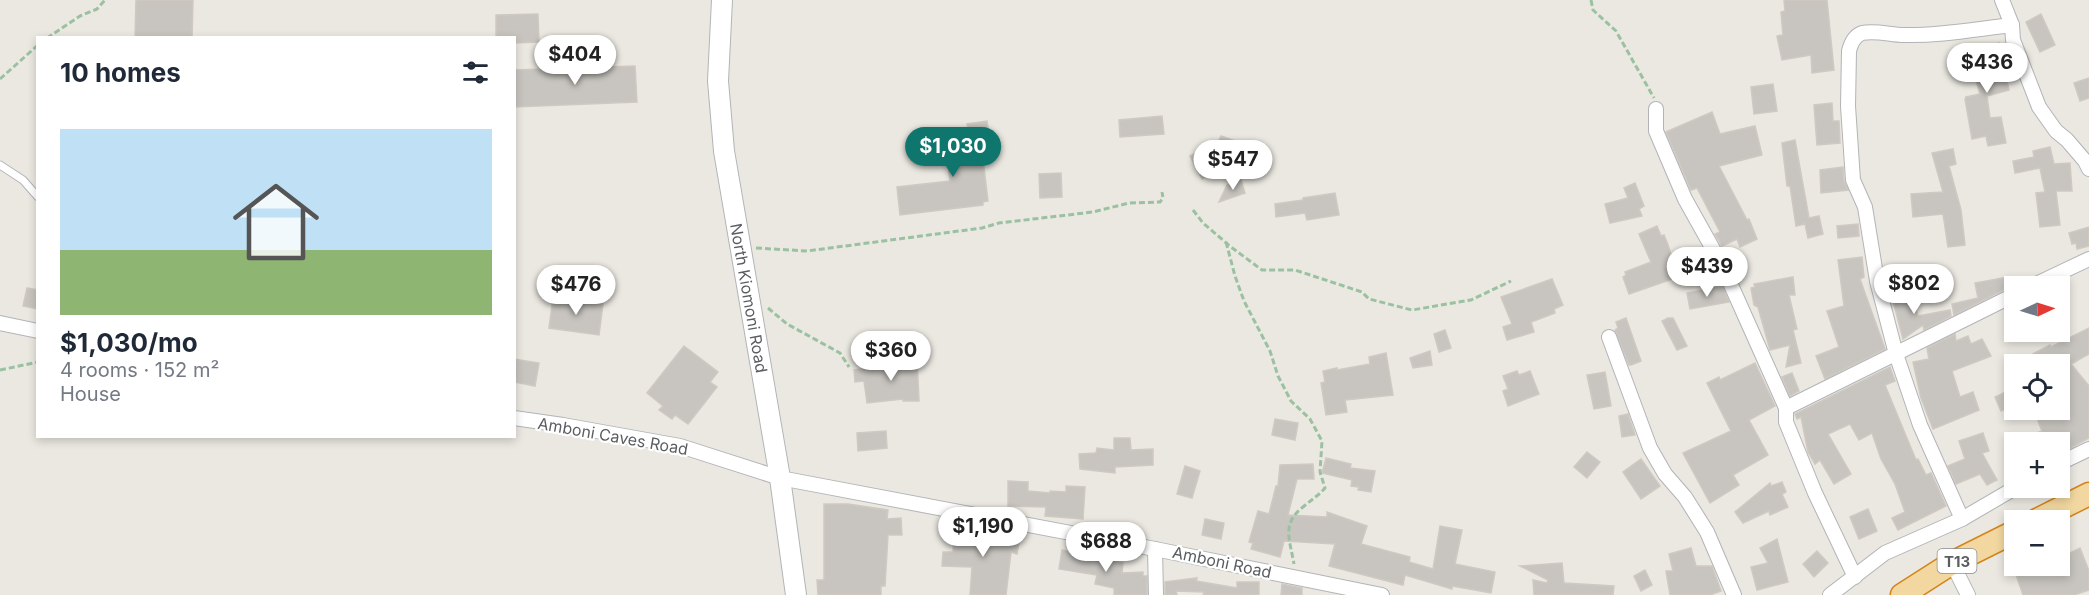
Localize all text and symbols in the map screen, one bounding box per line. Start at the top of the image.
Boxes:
pin: $404 [539,35,611,86]
text: $404 [548,42,602,66]
pin: $436 [1951,43,2023,94]
text: $436 [1961,50,2013,74]
icon: filters [459,56,492,89]
text: 10 homes [60,57,181,88]
pin: $1,030 [904,127,1002,178]
text: $1,030 [919,134,987,158]
pin: $547 [1197,140,1269,191]
text: $547 [1207,147,1259,171]
icon: home [222,168,330,276]
street label: North Kiomoni Road [726,222,772,374]
pin: $439 [1671,247,1743,298]
text: $439 [1681,254,1733,278]
pin: $802 [1878,264,1950,315]
pin: $476 [540,265,612,316]
text: $802 [1888,271,1940,295]
text: $476 [551,272,601,296]
north arrow [2004,276,2070,342]
map controls [2004,276,2070,576]
text: $1,030/mo [60,327,198,358]
pin: $360 [855,331,927,382]
text: $360 [865,338,917,362]
button: locate [2004,354,2070,420]
text: 4 rooms · 152 m² [60,358,219,382]
text: House [60,382,121,406]
street label: Amboni Caves Road [536,413,690,459]
button: + [2004,432,2070,498]
pin: $1,190 [934,507,1032,558]
button: − [2004,510,2070,576]
text: $1,190 [952,514,1014,538]
pin: $688 [1070,522,1142,573]
text: $688 [1080,529,1132,553]
street label: Amboni Road [1171,542,1273,582]
road number: T13 [1938,549,1976,573]

